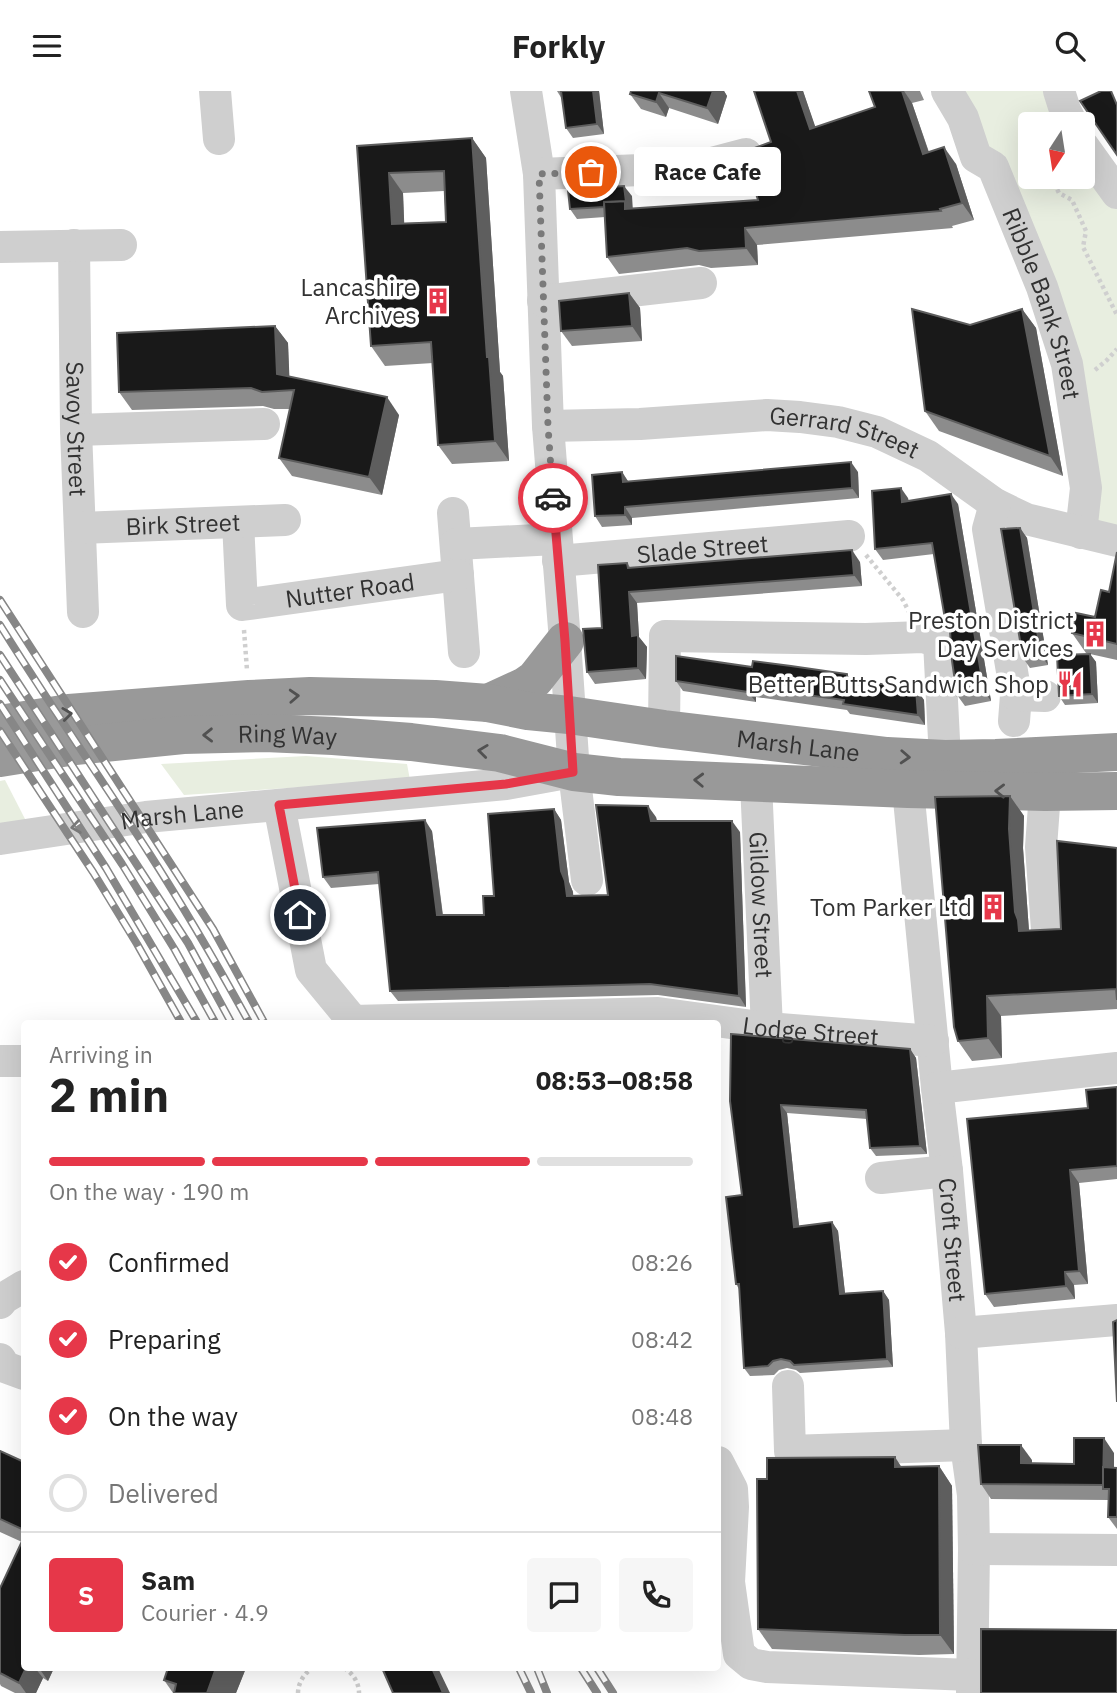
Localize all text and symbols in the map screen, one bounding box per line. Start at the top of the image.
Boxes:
text: Forkly [512,25,605,67]
icon: menu [28,27,66,65]
icon: search [1051,27,1089,65]
north arrow [1018,112,1096,189]
map controls [1018,112,1095,189]
pin [561,142,621,202]
callout: Race Cafe [633,147,780,197]
icon: bag [572,153,610,191]
text: Race Cafe [654,156,761,186]
street label: Ribble Bank Street [995,203,1088,402]
place label: Lancashire Archives [300,271,417,331]
building icon: Lancashire Archives [423,286,453,316]
street label: Savoy Street [59,361,95,497]
street label: Gerrard Street [768,399,925,466]
courier [518,463,588,533]
icon: car [534,479,572,517]
street label: Birk Street [125,506,241,542]
street label: Slade Street [635,527,770,570]
street label: Nutter Road [283,565,416,615]
place label: Preston District Day Services [908,604,1074,664]
building icon: Preston District Day Services [1080,619,1110,649]
place label: Better Butts Sandwich Shop [748,668,1049,700]
restaurant icon: Better Butts Sandwich Shop [1055,669,1085,699]
one-way arrow [289,689,300,704]
one-way arrow [62,706,73,721]
street label: Ring Way [237,717,338,752]
street label: Marsh Lane [735,722,862,769]
one-way arrow [202,727,213,742]
one-way arrow [477,744,489,759]
one-way arrow [899,749,910,764]
one-way arrow [693,773,704,788]
one-way arrow [994,784,1005,799]
street label: Marsh Lane [118,792,245,837]
one-way arrow [70,819,82,834]
street label: Gildow Street [742,831,781,979]
pin [270,885,330,945]
place label: Tom Parker Ltd [810,891,972,923]
building icon: Tom Parker Ltd [978,892,1008,922]
icon: home [281,896,319,934]
street label: Lodge Street [741,1009,880,1053]
text: Arriving in [49,1039,153,1069]
text: 08:53–08:58 [536,1063,693,1097]
text: 2 min [49,1065,169,1125]
text: On the way · 190 m [49,1176,249,1206]
street label: Croft Street [932,1176,974,1303]
icon: check [49,1243,87,1281]
text: Confirmed [108,1245,230,1279]
text: 08:26 [631,1247,693,1277]
icon: check [49,1320,87,1358]
text: Preparing [108,1322,221,1356]
text: 08:42 [631,1324,693,1354]
icon: check [49,1397,87,1435]
text: On the way [108,1399,238,1433]
text: 08:48 [631,1401,693,1431]
text: Delivered [108,1476,219,1510]
button: chat [527,1558,601,1632]
button: phone [619,1558,693,1632]
text: Sam [141,1563,195,1597]
text: S [78,1578,94,1612]
text: Courier · 4.9 [141,1597,269,1627]

